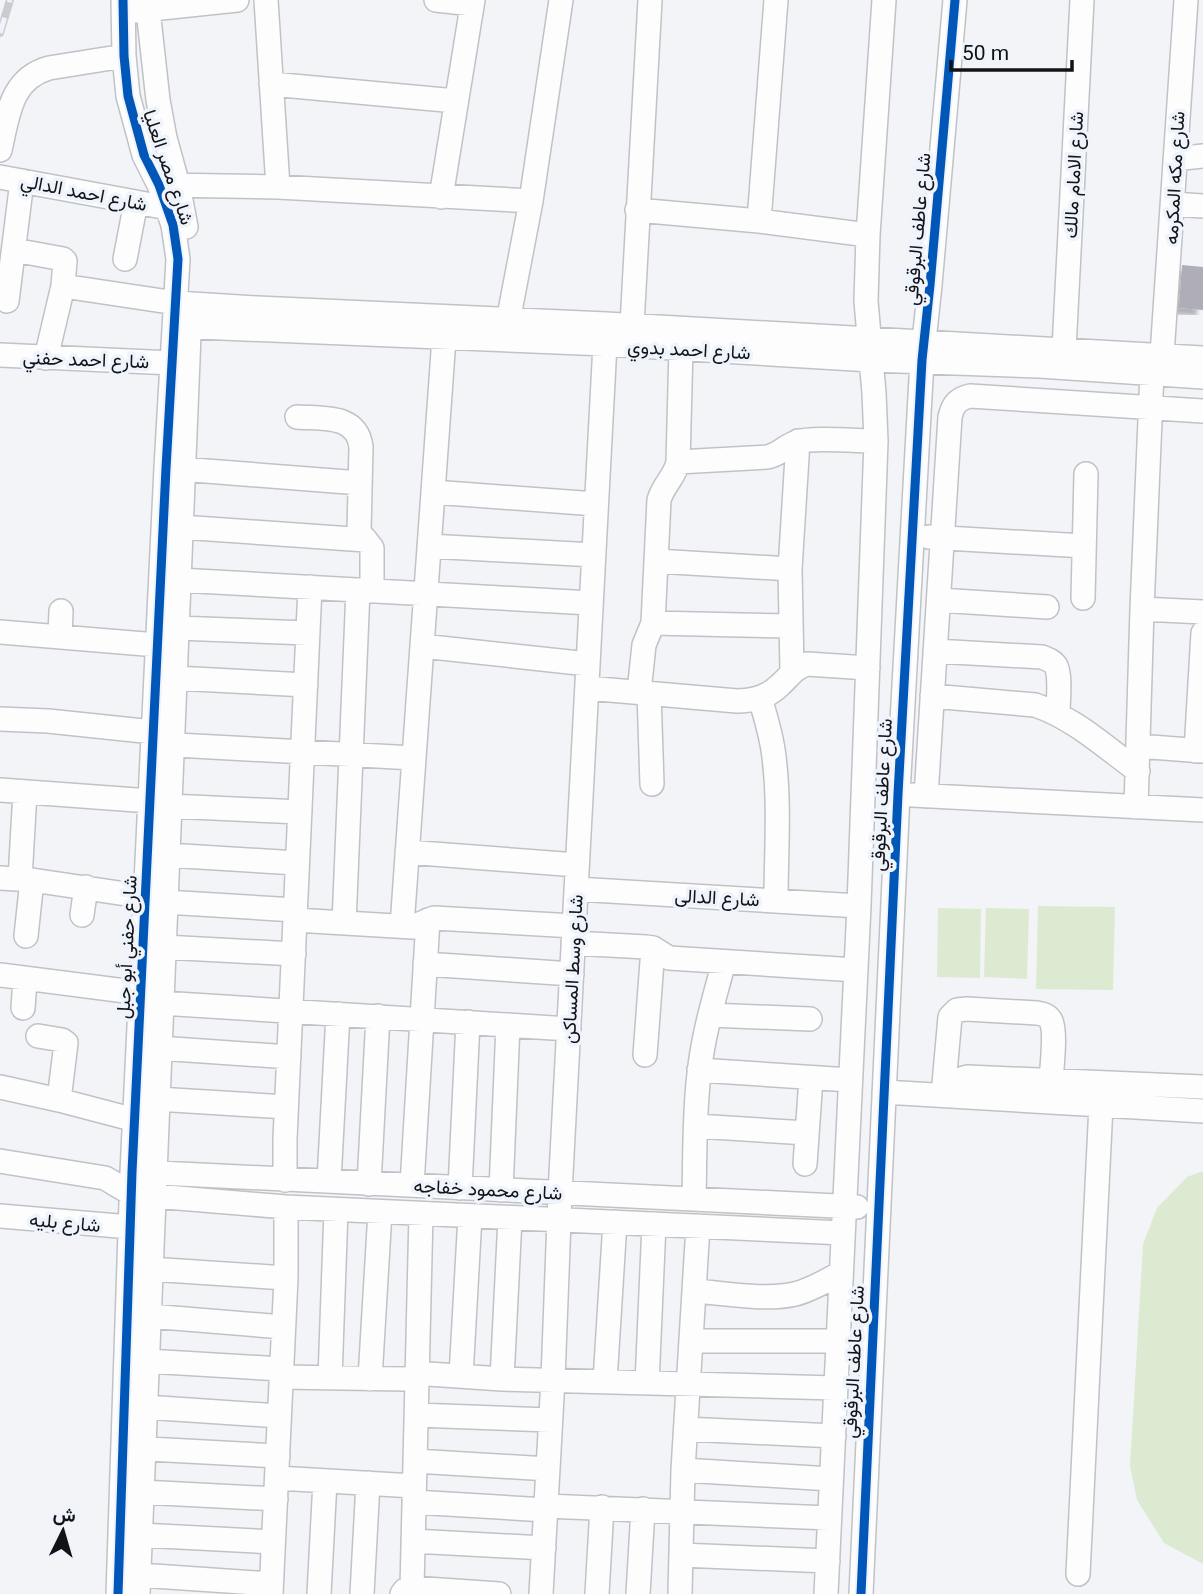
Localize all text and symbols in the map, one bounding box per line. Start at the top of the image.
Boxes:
scale bar [951,28,1072,72]
text: 50 m [962,41,1009,65]
street label: شارع مصر العليا [137,107,199,228]
street label: شارع الامام مالك [1059,111,1089,239]
street label: شارع مكه المكرمه [1160,111,1190,245]
street label: شارع عاطف البرقوقي [899,152,940,307]
street label: شارع احمد الدالي [18,169,149,220]
street label: شارع احمد بدوي [627,335,751,368]
street label: شارع احمد حفني [22,346,150,377]
street label: شارع عاطف البرقوقي [866,718,901,872]
street label: شارع حفني أبو جبل [111,875,146,1020]
street label: شارع الدالى [674,884,760,912]
street label: شارع وسط المساكن [557,894,589,1044]
street label: شارع محمود خفاجه [413,1174,563,1206]
street label: شارع بليه [28,1208,101,1238]
street label: شارع عاطف البرقوقي [838,1285,873,1439]
north arrow [28,1496,98,1566]
text: ش [52,1502,77,1527]

